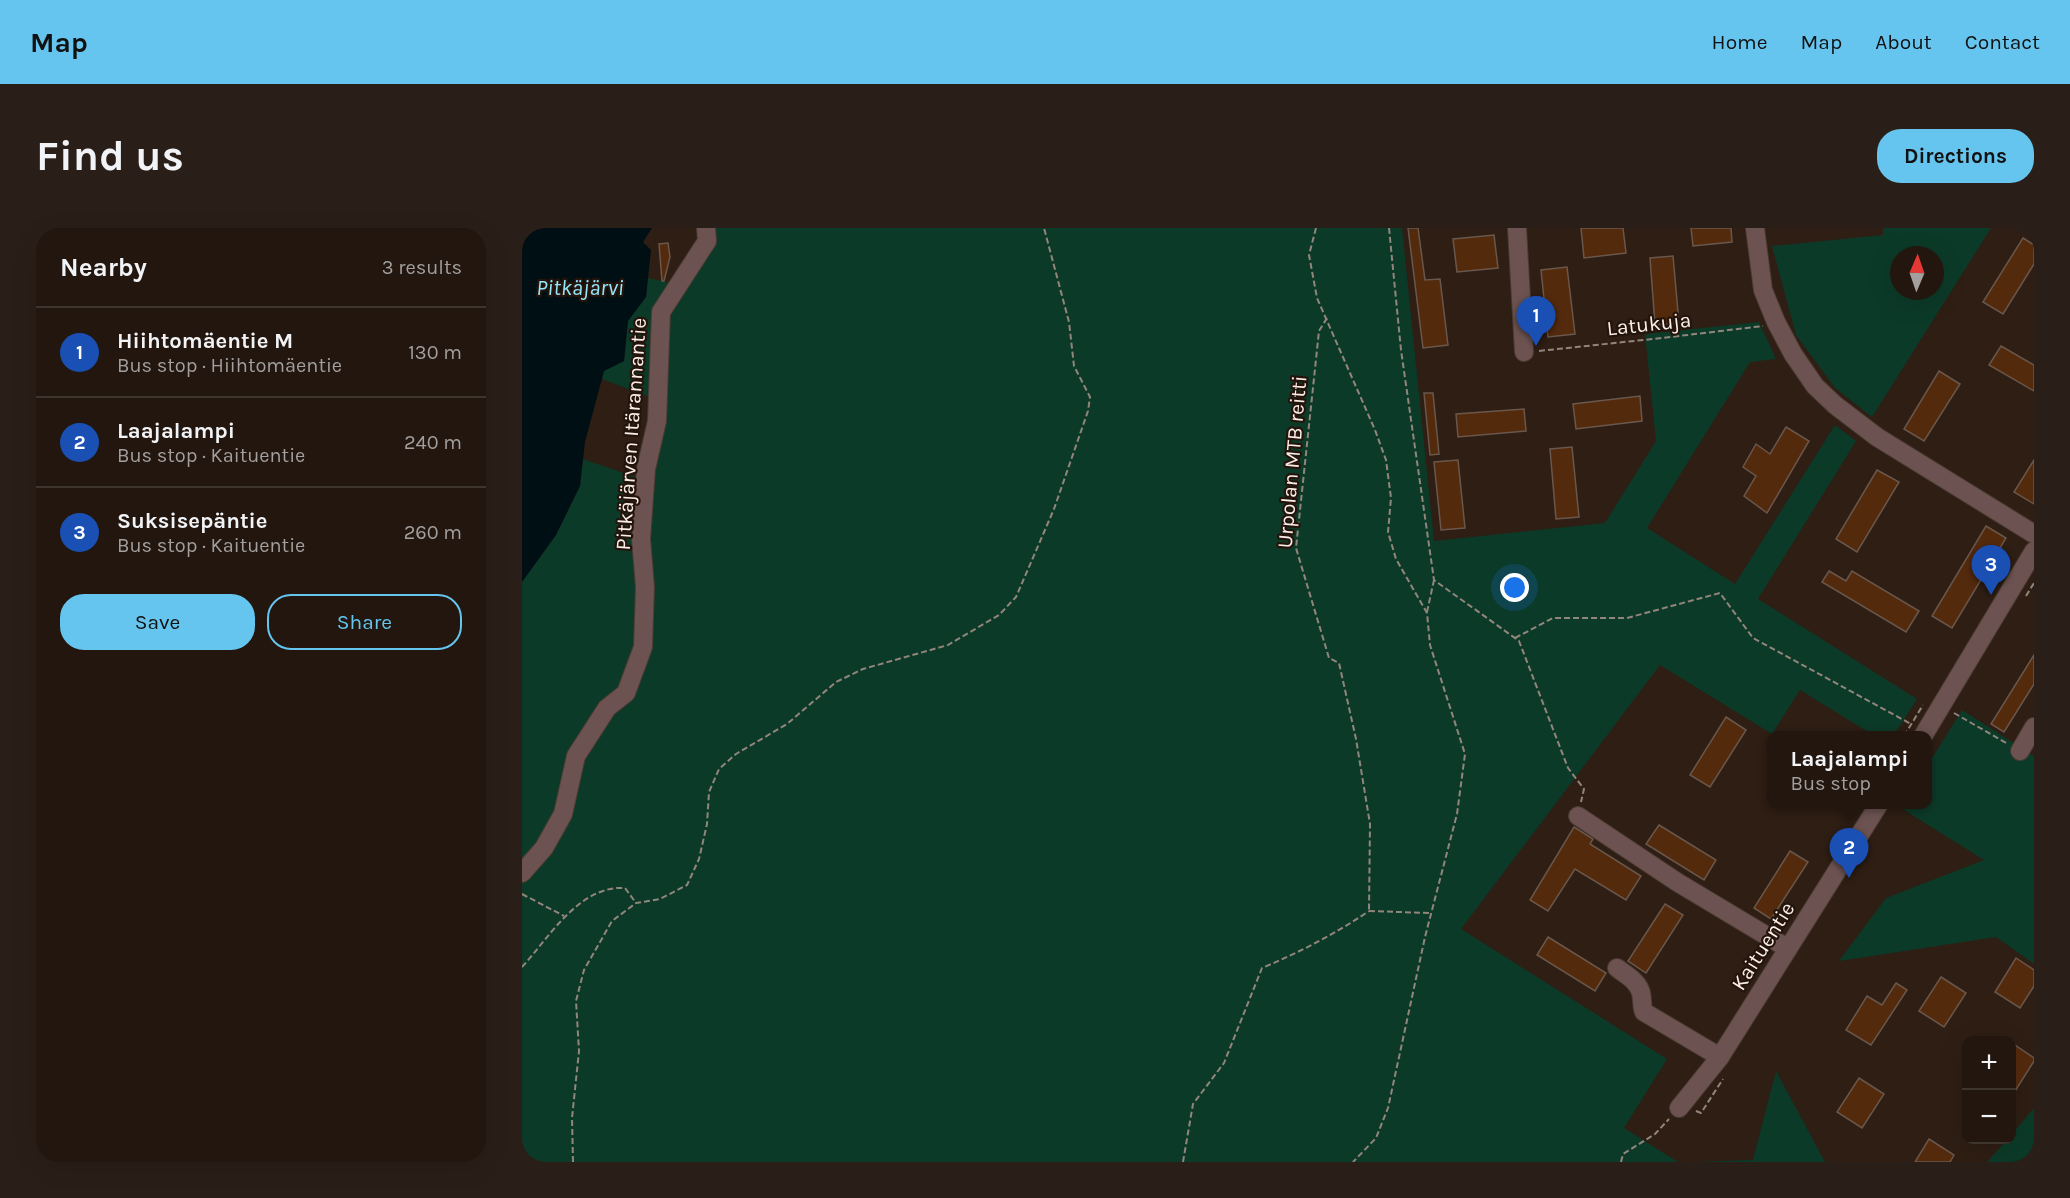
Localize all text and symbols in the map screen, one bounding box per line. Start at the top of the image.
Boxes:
text: Map [30,26,88,59]
text: Home [1712,30,1768,54]
text: Map [1801,30,1842,54]
text: About [1875,30,1932,54]
text: Contact [1965,30,2040,54]
button: Directions [1877,129,2034,183]
text: Find us [36,131,184,181]
north arrow [1890,246,1944,300]
text: Nearby [60,252,147,283]
text: 3 results [382,256,462,279]
water label: Pitkäjärvi [536,275,624,301]
pin: 1 [1516,296,1556,346]
street label: Latukuja [1606,308,1692,340]
street label: Pitkäjärven Itärannantie [611,317,651,551]
text: Hiihtomäentie M [117,328,293,354]
text: 1 [76,341,83,364]
text: 130 m [408,341,462,364]
text: Bus stop · Hiihtomäentie [117,354,342,377]
street label: Urpolan MTB reitti [1272,375,1312,549]
text: Laajalampi [117,418,235,444]
text: 2 [73,431,86,454]
text: 240 m [404,431,462,454]
text: Bus stop · Kaituentie [117,444,305,467]
text: Suksisepäntie [117,508,267,534]
text: 3 [73,521,86,544]
text: 260 m [404,521,462,544]
text: Bus stop · Kaituentie [117,534,305,557]
pin: 3 [1972,546,2010,595]
your location [1500,573,1529,602]
button: Save [60,594,255,650]
button: Share [267,594,462,650]
popup [1767,731,1932,809]
text: Laajalampi [1791,746,1908,772]
text: Bus stop [1791,772,1871,795]
pin: 2 [1830,828,1868,878]
street label: Kaituentie [1726,897,1800,995]
map controls [1962,1036,2016,1144]
button: + [1962,1036,2016,1090]
button: − [1962,1090,2016,1144]

